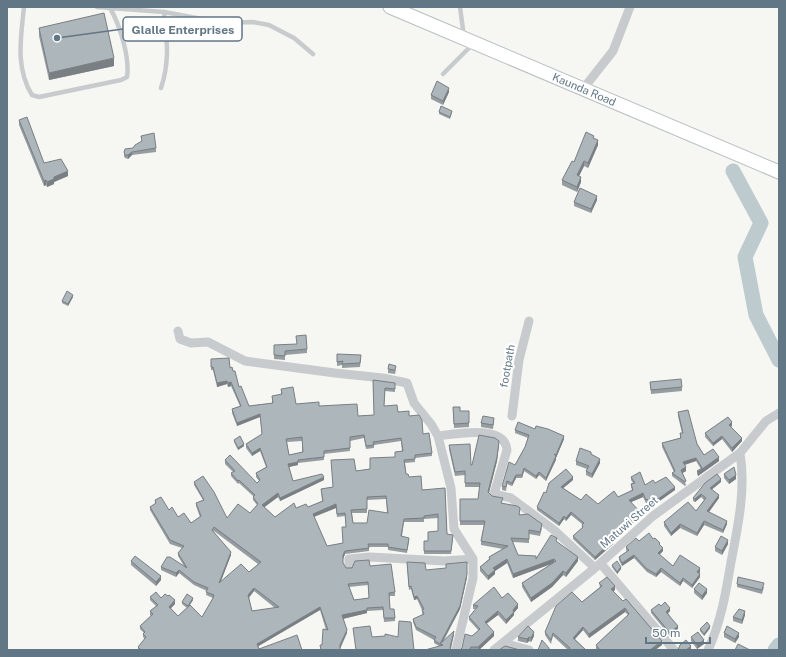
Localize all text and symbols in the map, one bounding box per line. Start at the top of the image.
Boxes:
callout: Glalle Enterprises [123,17,242,41]
text: Glalle Enterprises [132,23,234,37]
street label: Kaunda Road [551,71,618,108]
street label: footpath [497,343,517,389]
street label: Matuwi Street [598,494,660,550]
scale bar [646,619,710,645]
text: 50 m [652,626,680,640]

